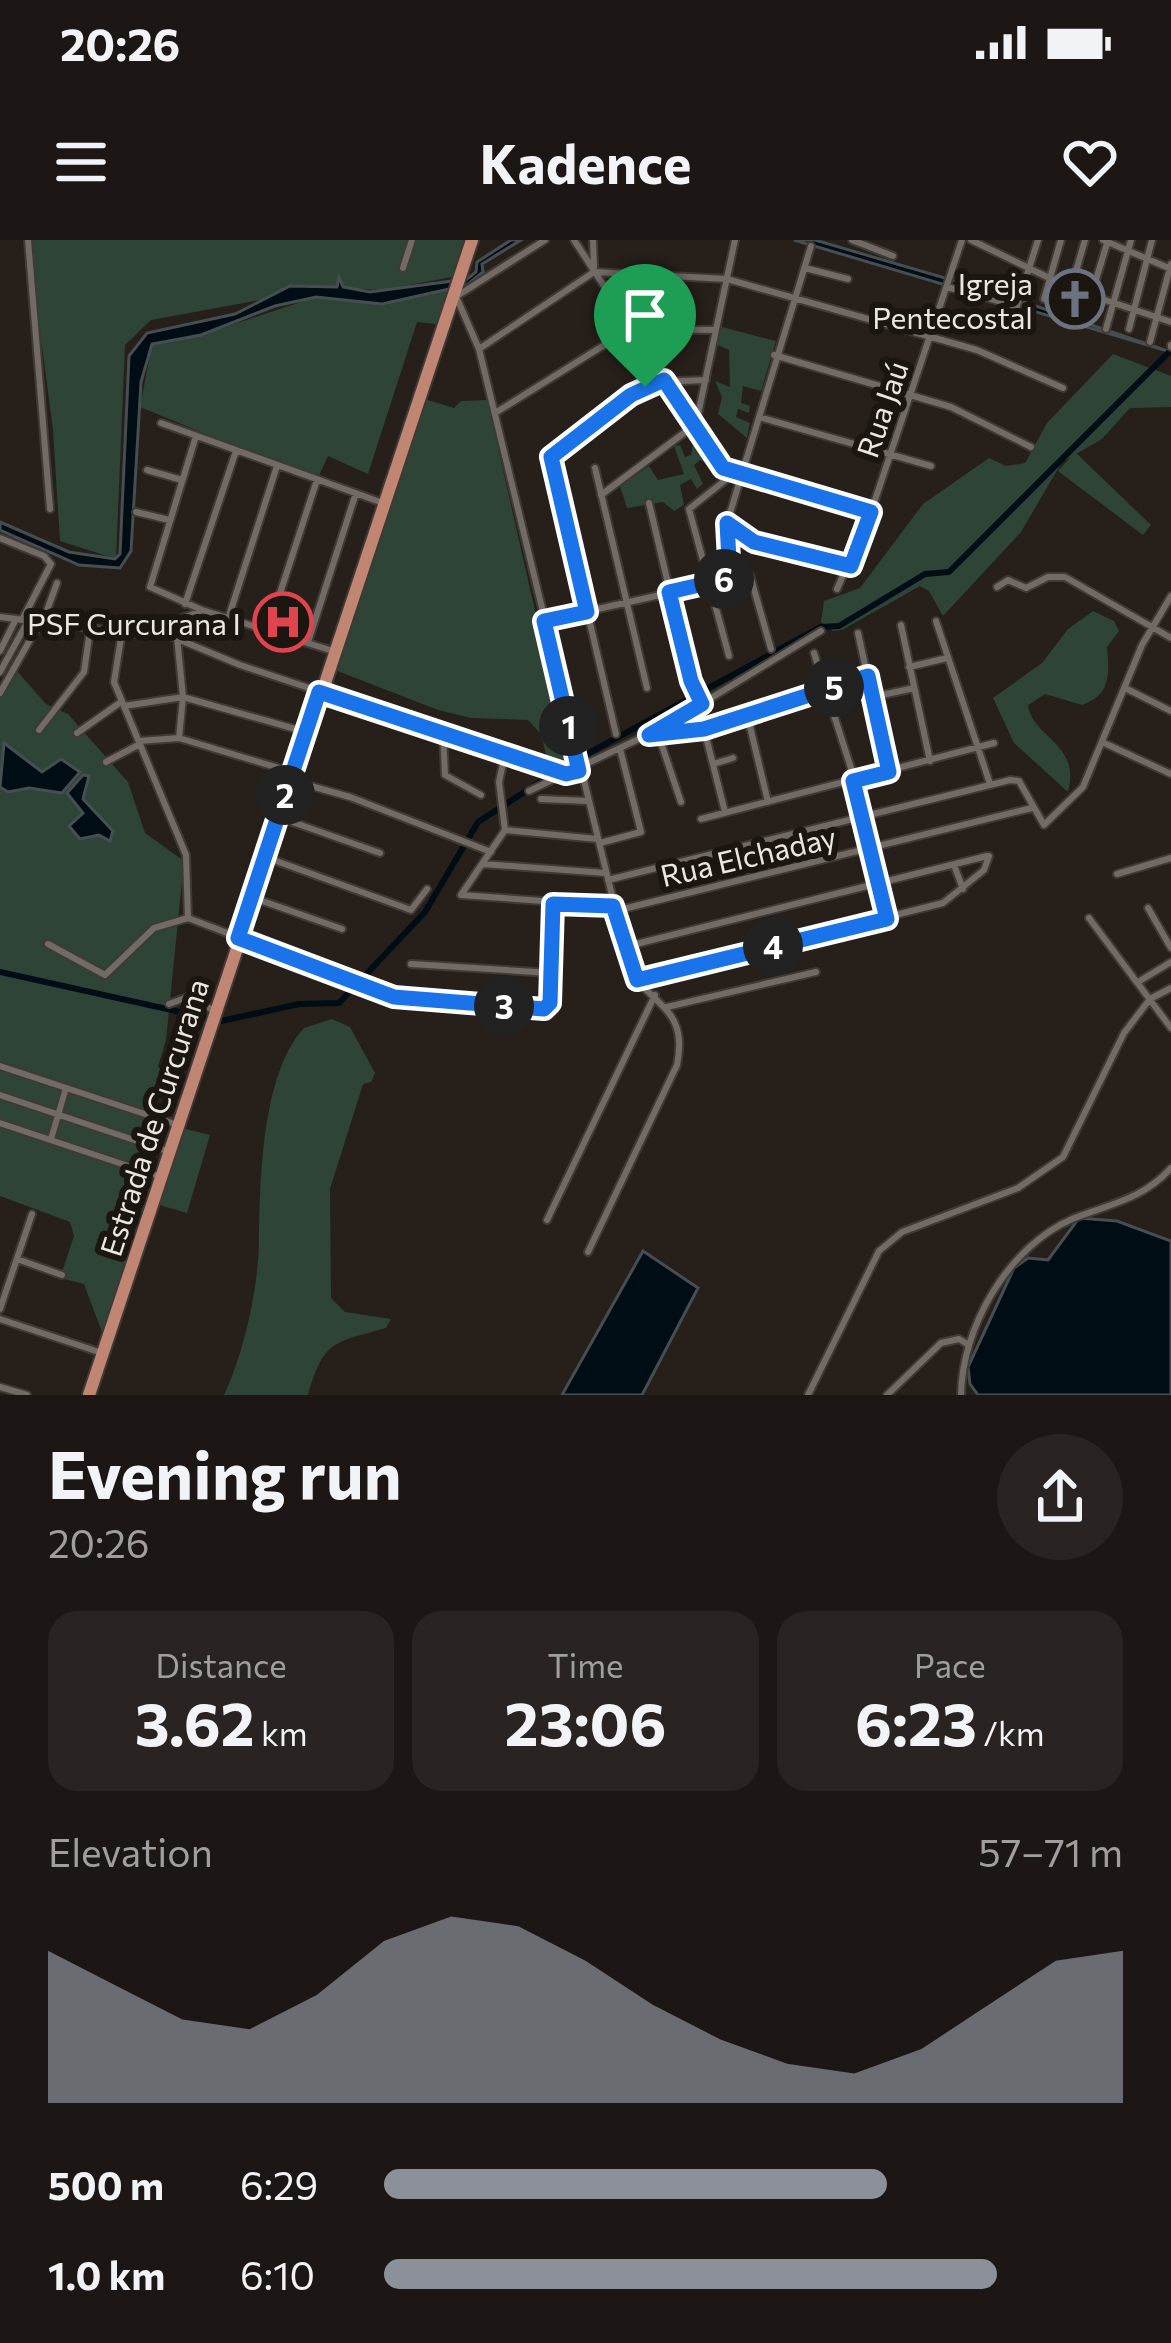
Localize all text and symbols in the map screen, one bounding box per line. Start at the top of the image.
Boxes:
text: 20:26 [60,15,180,70]
icon: menu [48,129,114,195]
text: Kadence [479,129,692,195]
icon: heart [1057,129,1123,195]
pin [594,264,696,387]
place label: Igreja Pentecostal [872,264,1033,335]
church icon: Igreja Pentecostal [1044,268,1106,330]
icon: arrive [612,282,678,348]
street label: Rua Jaú [847,356,915,462]
pin: 6 [694,549,754,609]
text: 6 [714,558,734,599]
hospital icon: PSF Curcurana I [252,591,314,653]
place label: PSF Curcurana I [27,604,241,641]
pin: 5 [804,657,864,717]
text: 5 [824,666,844,707]
pin: 1 [539,696,599,756]
text: 1 [562,705,576,746]
pin: 2 [255,765,315,825]
text: 2 [276,774,294,815]
street label: Rua Elchaday [656,817,840,893]
pin: 4 [743,916,803,976]
text: 4 [763,925,783,966]
street label: Estrada de Curcurana [91,974,215,1260]
pin: 3 [474,976,534,1036]
text: 3 [494,985,514,1026]
text: Evening run [48,1432,402,1513]
button: share [997,1434,1123,1560]
text: 20:26 [48,1518,149,1566]
text: Distance [156,1644,287,1685]
text: Time [548,1644,623,1685]
text: Pace [914,1644,986,1685]
text: 3.62 [135,1685,255,1758]
text: 23:06 [505,1685,666,1758]
text: 6:23 [855,1685,977,1758]
text: km [255,1712,308,1753]
text: /km [977,1712,1045,1753]
text: Elevation [48,1827,213,1875]
text: 57–71 m [978,1827,1123,1875]
text: 500 m [48,2160,164,2208]
text: 6:29 [240,2160,318,2208]
text: 1.0 km [48,2250,165,2298]
text: 6:10 [240,2250,315,2298]

